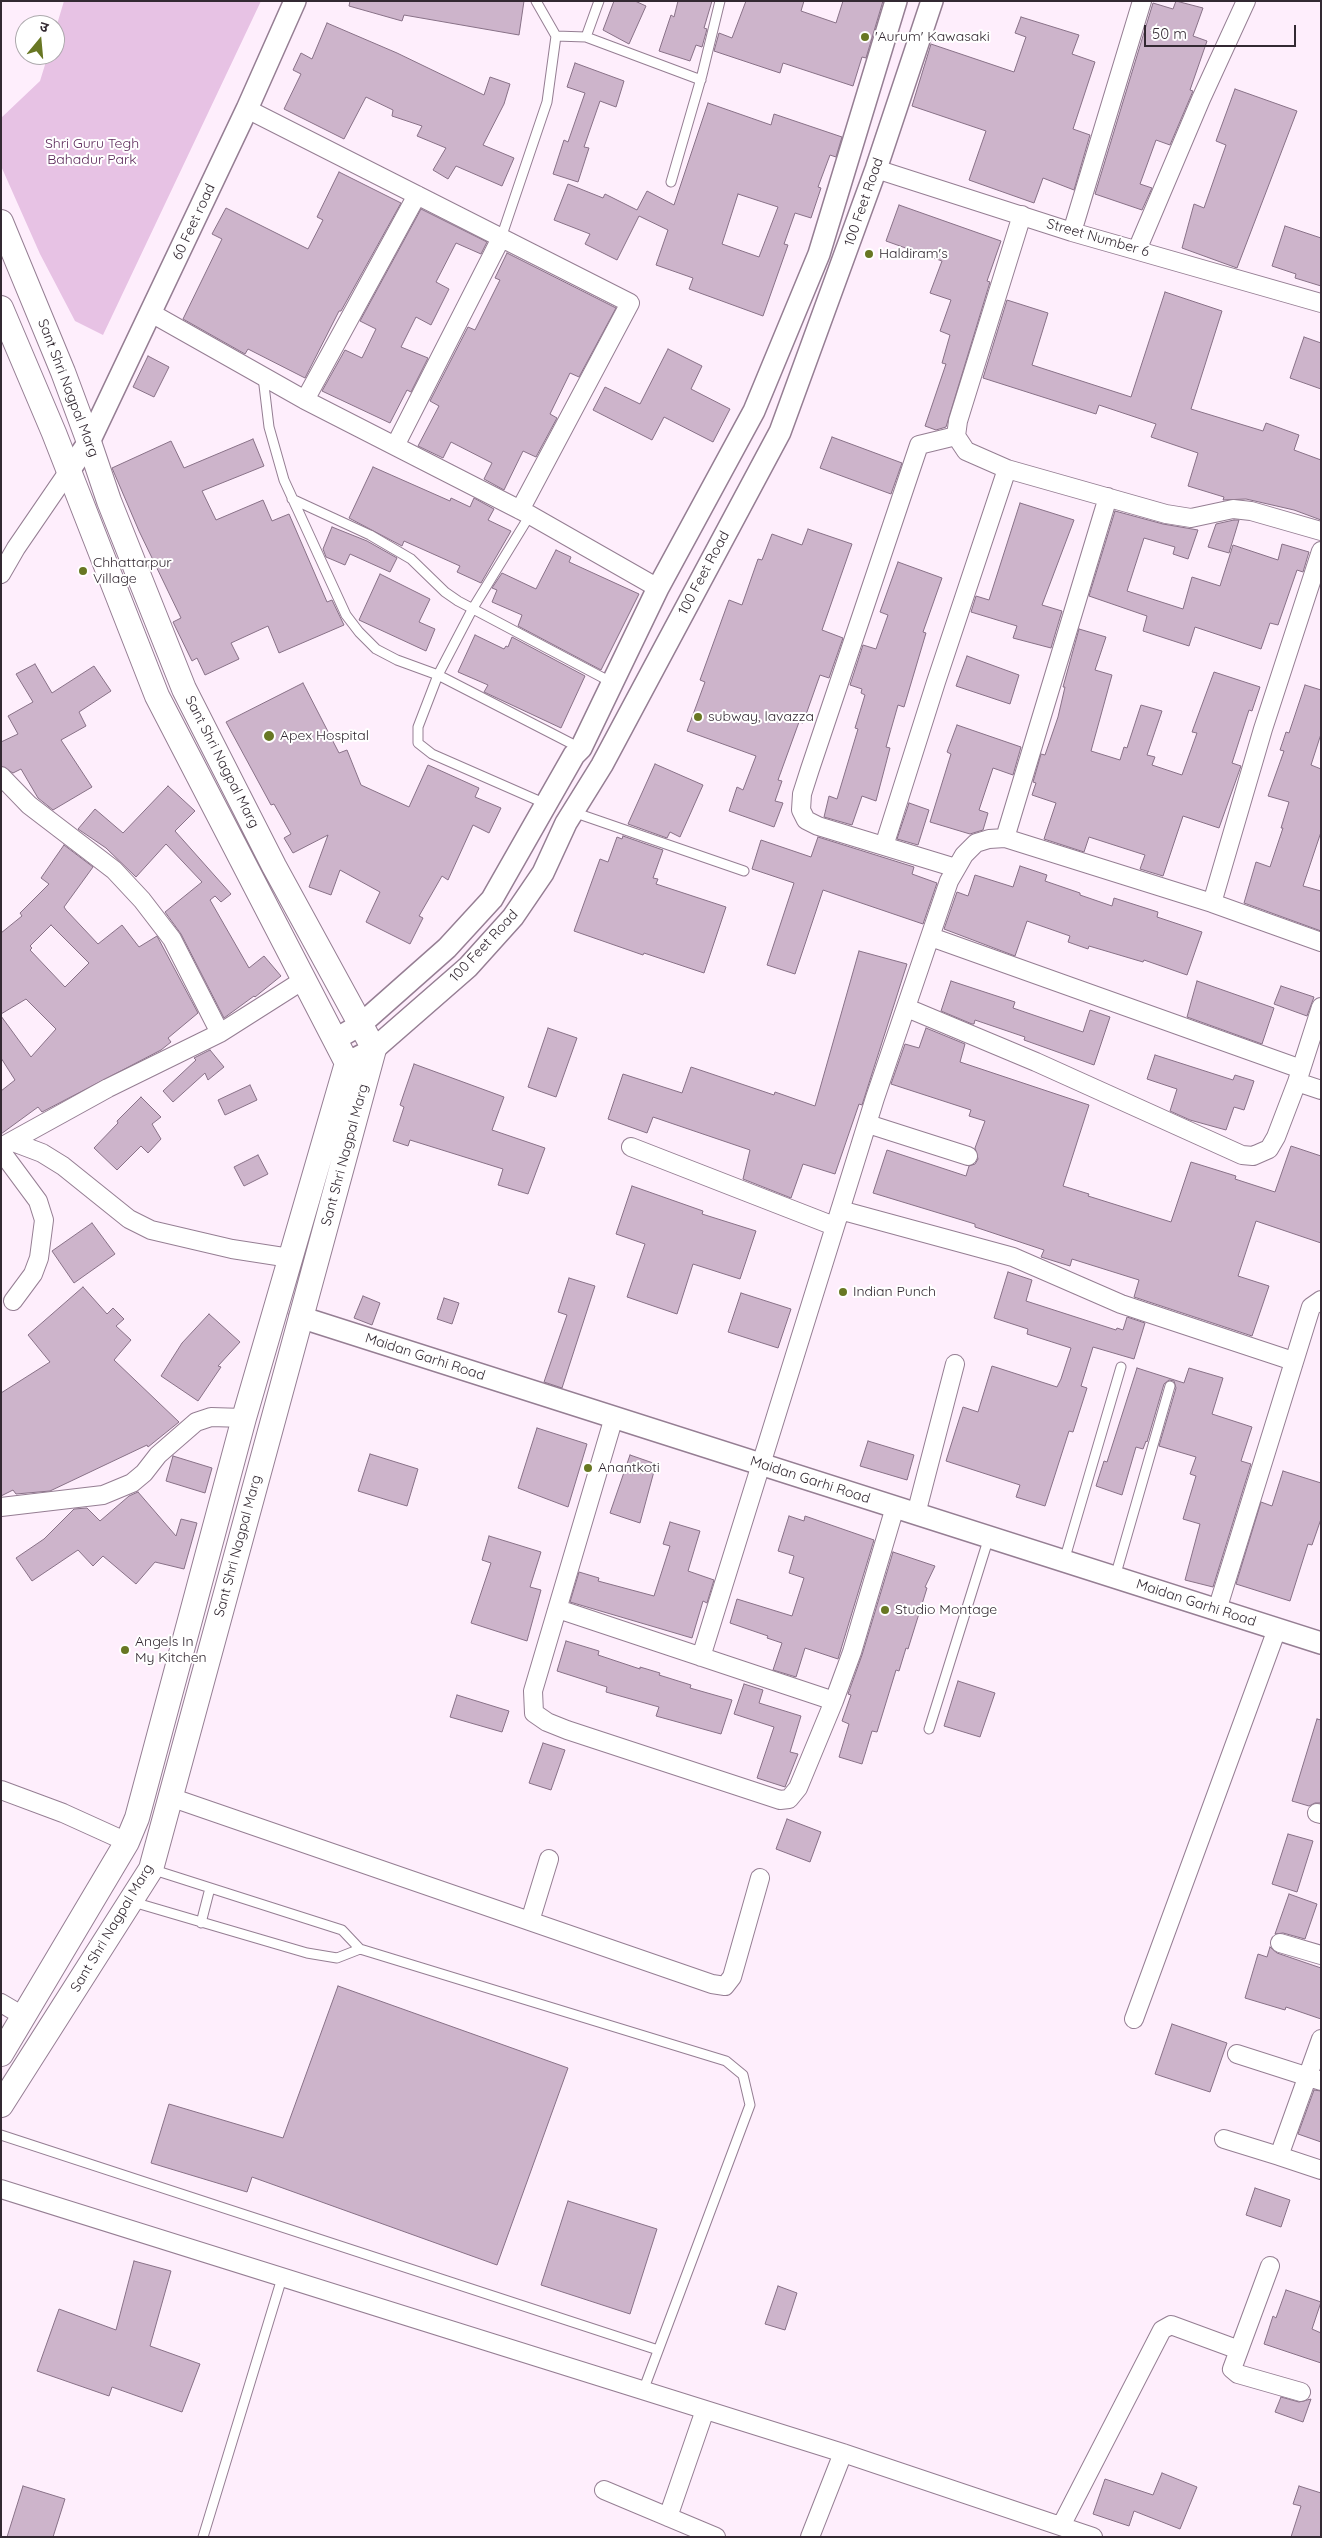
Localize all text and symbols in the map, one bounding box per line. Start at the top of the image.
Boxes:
north arrow [15,15,65,65]
scale bar [1147,15,1300,47]
text: उ [38,17,51,36]
text: 50 m [1152,24,1187,43]
place label: 'Aurum' Kawasaki [875,29,990,45]
marker: 'Aurum' Kawasaki [859,31,871,43]
park label: Shri Guru Tegh Bahadur Park [45,136,139,168]
street label: 100 Feet Road [841,156,887,248]
street label: 60 Feet road [169,181,219,263]
street label: Street Number 6 [1045,215,1151,261]
place label: Haldiram's [879,246,948,262]
marker: Haldiram's [863,248,875,260]
street label: Sant Shri Nagpal Marg [34,317,102,459]
street label: 100 Feet Road [675,528,733,618]
place label: Chhattarpur Village [93,555,172,588]
marker: Chhattarpur Village [77,565,89,577]
street label: Sant Shri Nagpal Marg [181,693,263,831]
place label: subway, lavazza [708,709,814,725]
marker: subway, lavazza [692,711,704,723]
place label: Apex Hospital [280,728,369,744]
marker: Apex Hospital [262,729,276,743]
street label: 100 Feet Road [446,906,522,986]
street label: Sant Shri Nagpal Marg [318,1082,372,1228]
place label: Indian Punch [853,1284,936,1300]
marker: Indian Punch [837,1286,849,1298]
street label: Maidan Garhi Road [363,1330,487,1384]
street label: Maidan Garhi Road [748,1453,872,1507]
place label: Anantkoti [598,1460,660,1476]
marker: Anantkoti [582,1462,594,1474]
street label: Sant Shri Nagpal Marg [211,1473,265,1619]
street label: Maidan Garhi Road [1134,1576,1258,1630]
place label: Studio Montage [895,1602,997,1618]
marker: Studio Montage [879,1604,891,1616]
place label: Angels In My Kitchen [135,1634,207,1666]
marker: Angels In My Kitchen [119,1644,131,1656]
street label: Sant Shri Nagpal Marg [67,1861,157,1995]

